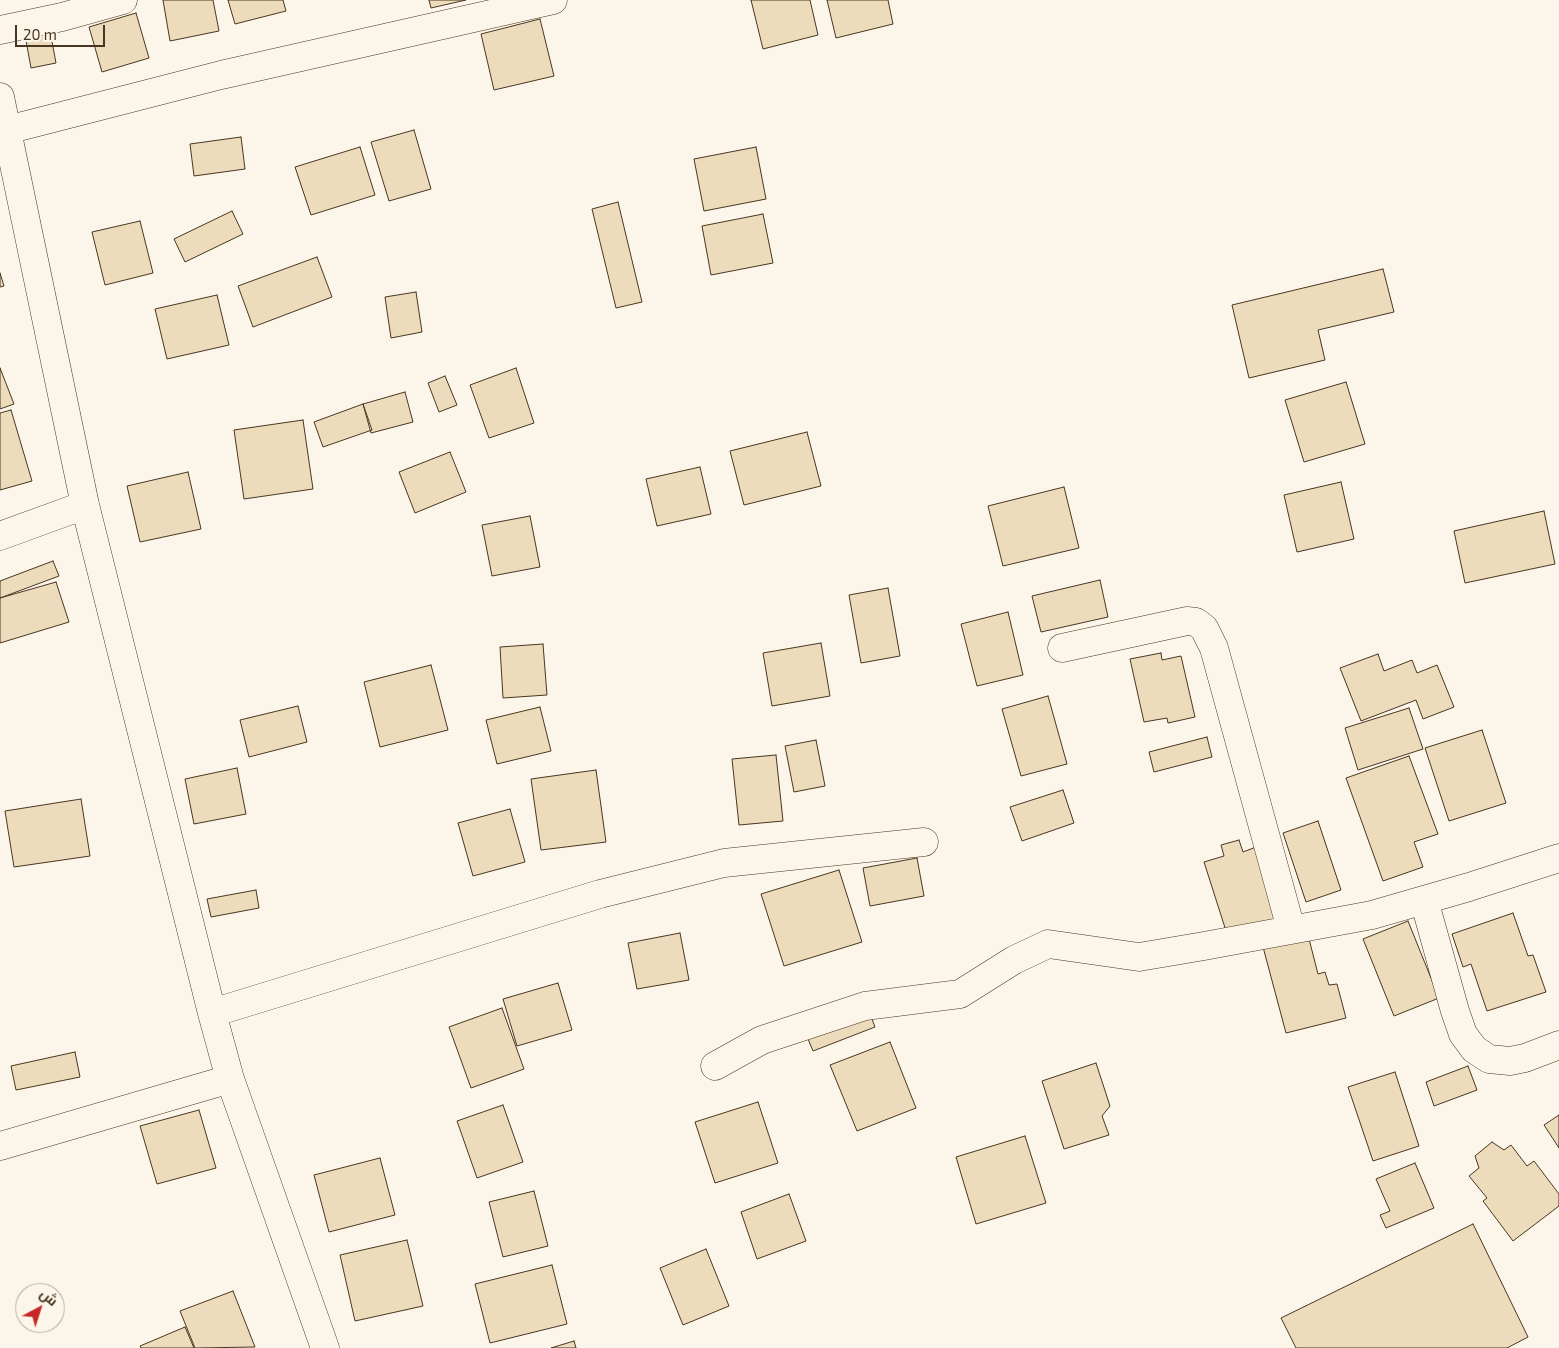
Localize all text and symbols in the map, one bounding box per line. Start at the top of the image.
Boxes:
scale bar [18,15,108,47]
text: 20 m [23,25,57,43]
north arrow [15,1283,65,1333]
text: ش [37,1285,62,1309]

